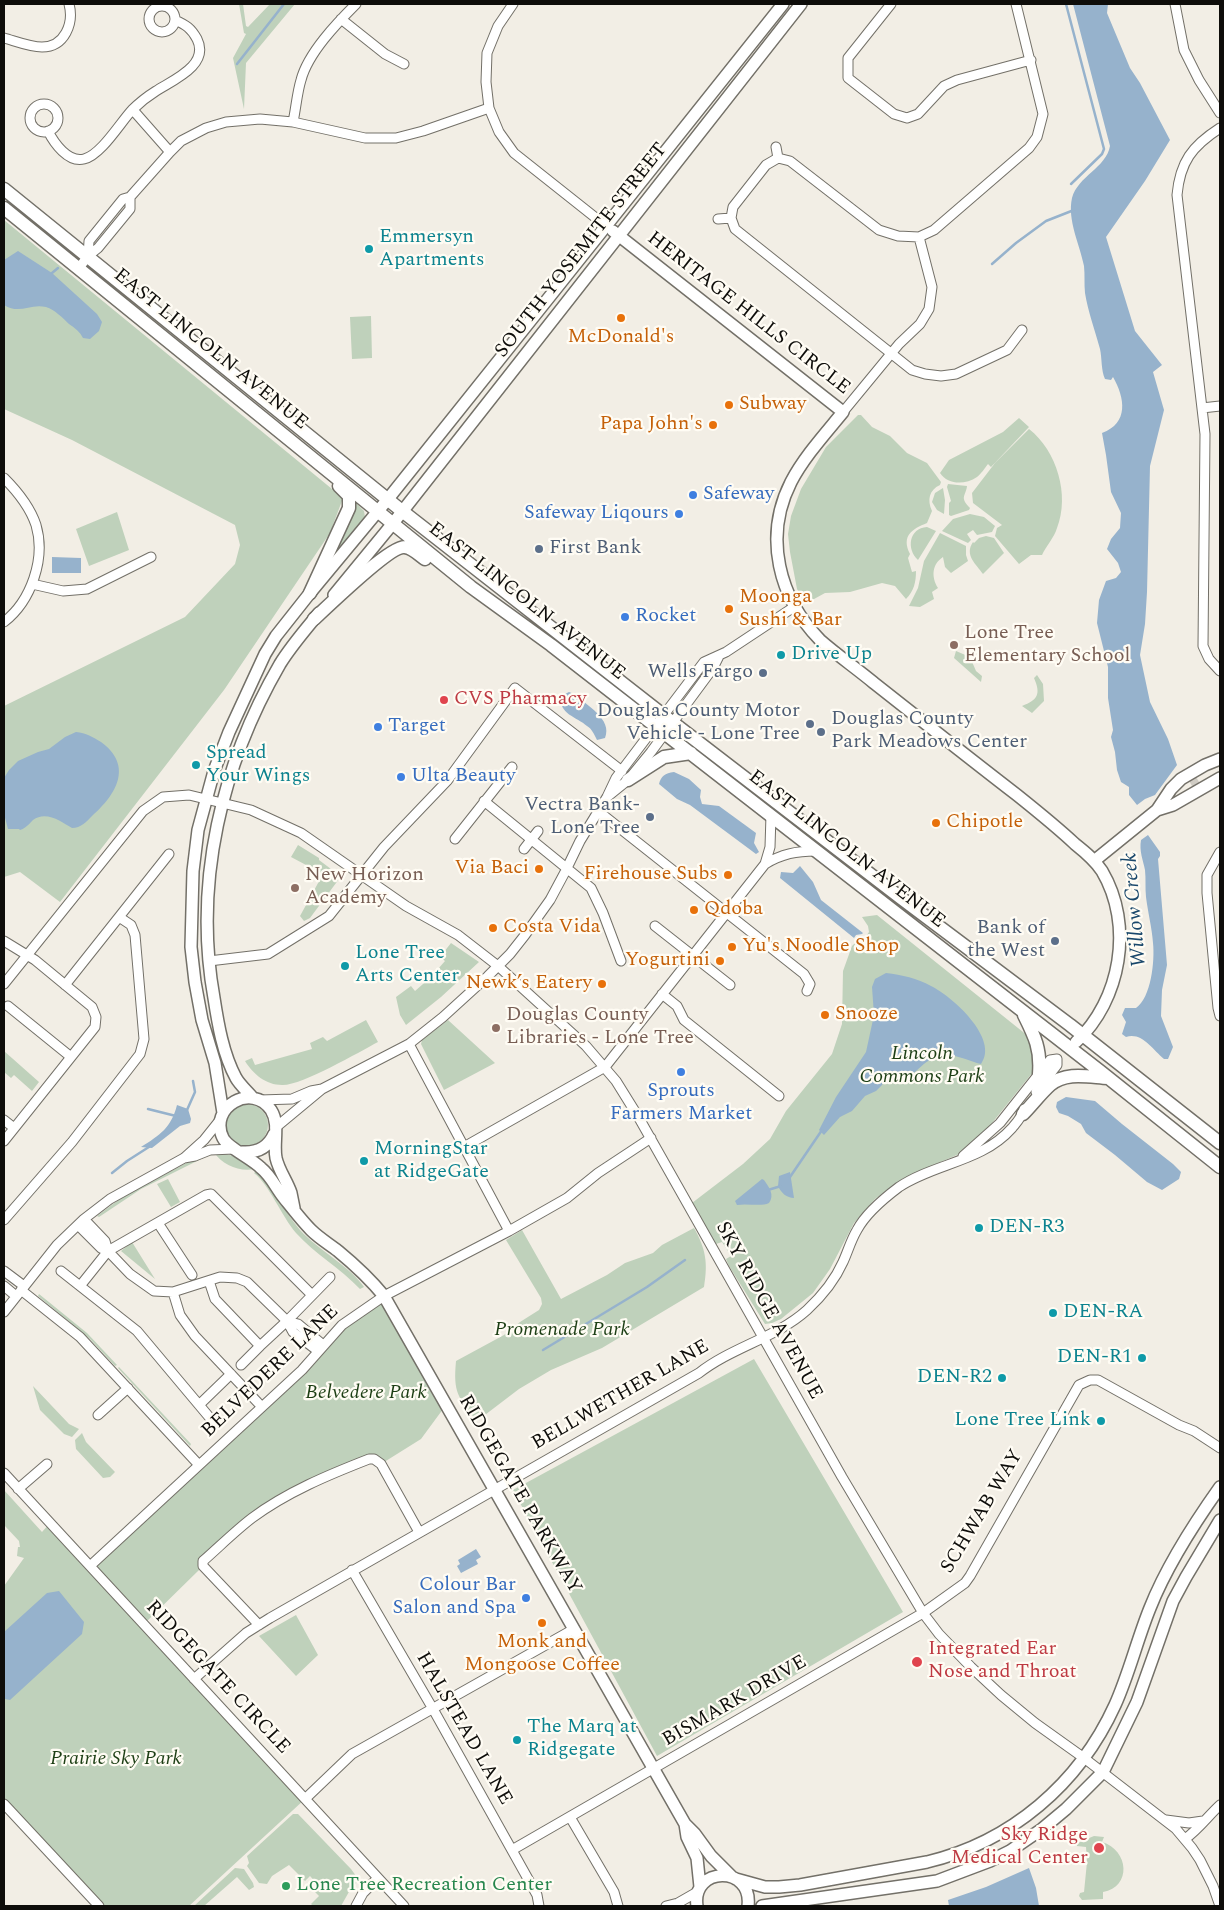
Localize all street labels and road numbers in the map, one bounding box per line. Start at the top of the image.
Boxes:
street label: SOUTH YOSEMITE STREET [491,139,673,363]
street label: HERITAGE HILLS CIRCLE [642,227,854,401]
street label: EAST LINCOLN AVENUE [108,264,312,436]
street label: EAST LINCOLN AVENUE [423,518,629,686]
street label: EAST LINCOLN AVENUE [743,766,949,934]
street label: SKY RIDGE AVENUE [709,1218,827,1404]
street label: BELVEDERE LANE [197,1300,345,1444]
street label: BELLWETHER LANE [528,1335,714,1457]
street label: RIDGEGATE PARKWAY [452,1391,586,1599]
street label: SCHWAB WAY [937,1446,1029,1578]
street label: RIDGEGATE CIRCLE [139,1596,295,1760]
street label: HALSTEAD LANE [409,1648,517,1810]
street label: BISMARK DRIVE [659,1651,811,1753]

